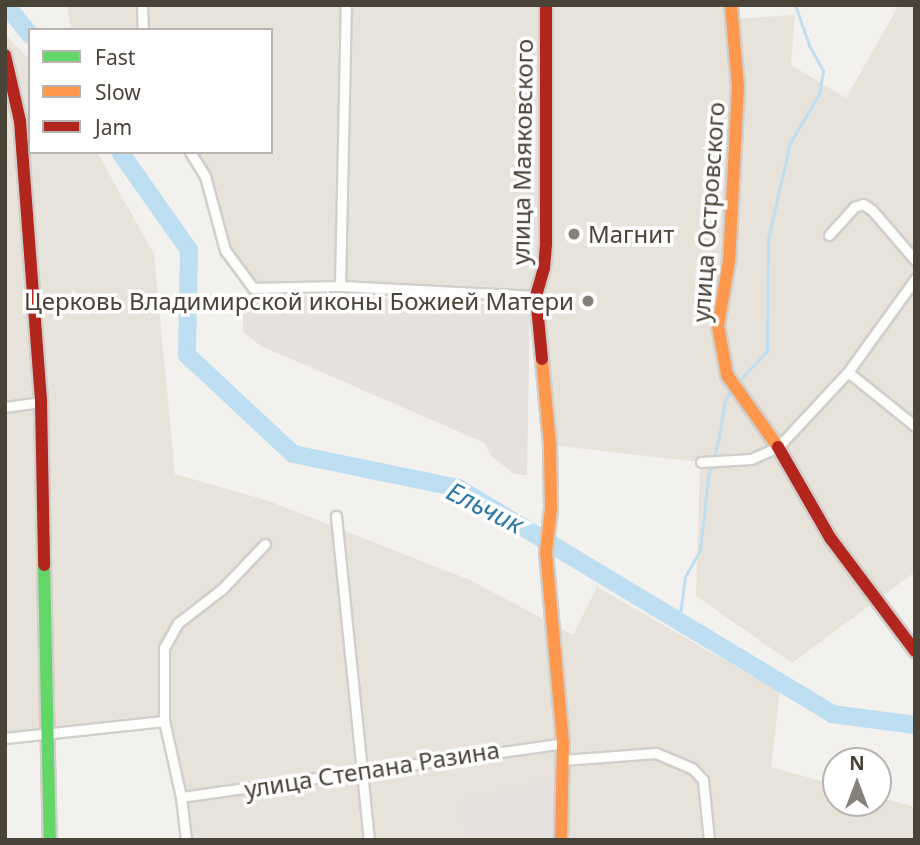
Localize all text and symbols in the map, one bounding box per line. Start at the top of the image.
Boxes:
legend [28,28,273,154]
street label: улица Маяковского [506,39,538,265]
text: Fast [95,43,135,71]
text: Slow [95,78,141,106]
street label: улица Островского [686,101,730,323]
text: Jam [95,113,132,141]
place label: Магнит [588,220,674,248]
marker: Магнит [566,226,582,242]
place label: Церковь Владимирской иконы Божией Матери [24,287,574,315]
marker: Церковь Владимирской иконы Божией Матери [580,293,596,309]
water label: Ельчик [442,476,528,540]
street label: улица Степана Разина [242,735,502,803]
north arrow [822,747,892,817]
text: N [849,750,865,776]

